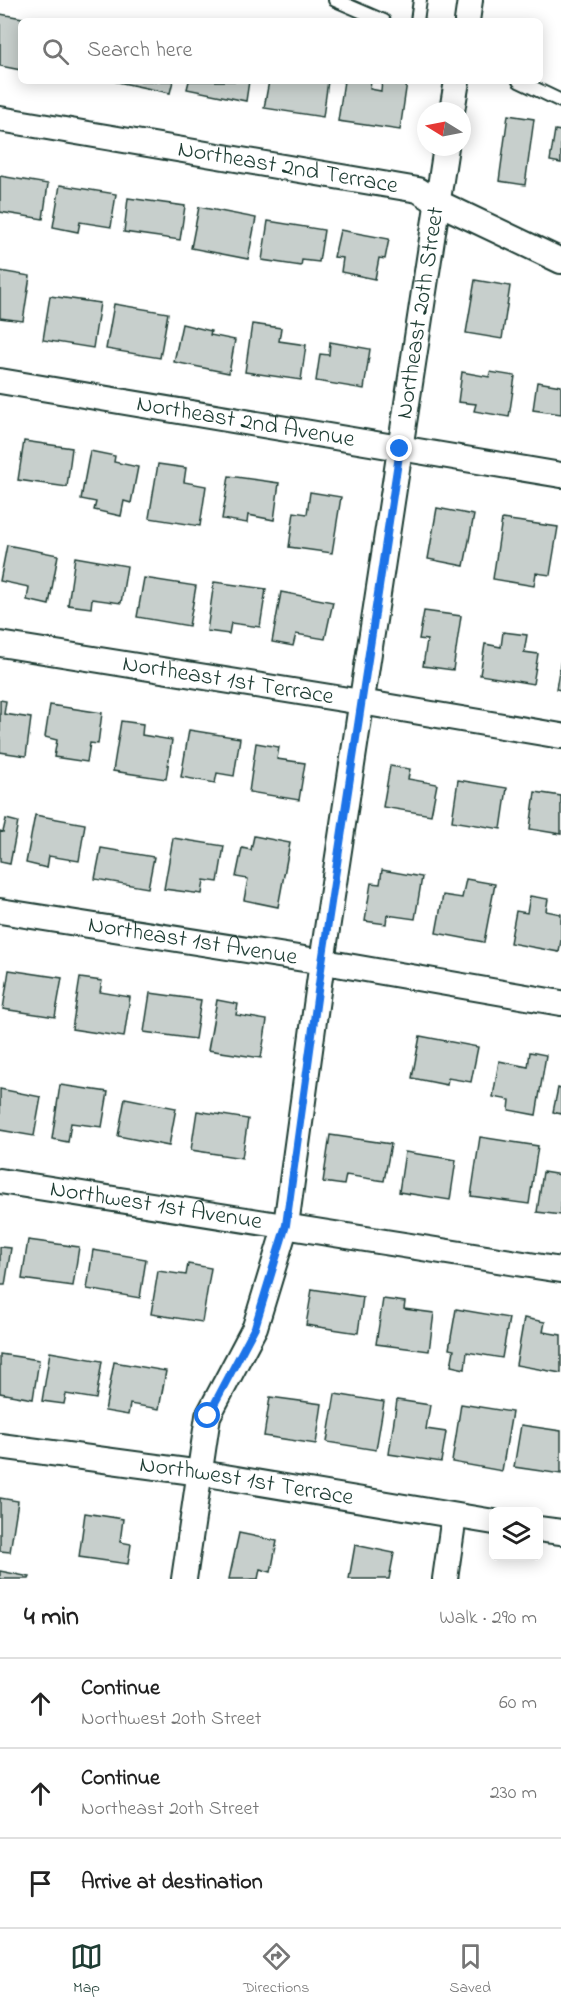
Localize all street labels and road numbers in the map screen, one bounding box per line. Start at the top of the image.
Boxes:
street label: Northeast 2nd Terrace [175,132,401,204]
street label: Northeast 20th Street [387,205,454,421]
street label: Northeast 2nd Avenue [134,387,358,458]
street label: Northeast 1st Terrace [120,646,336,715]
street label: Northeast 1st Avenue [85,908,300,975]
street label: Northwest 1st Avenue [48,1172,265,1240]
street label: Northwest 1st Terrace [137,1447,356,1516]

